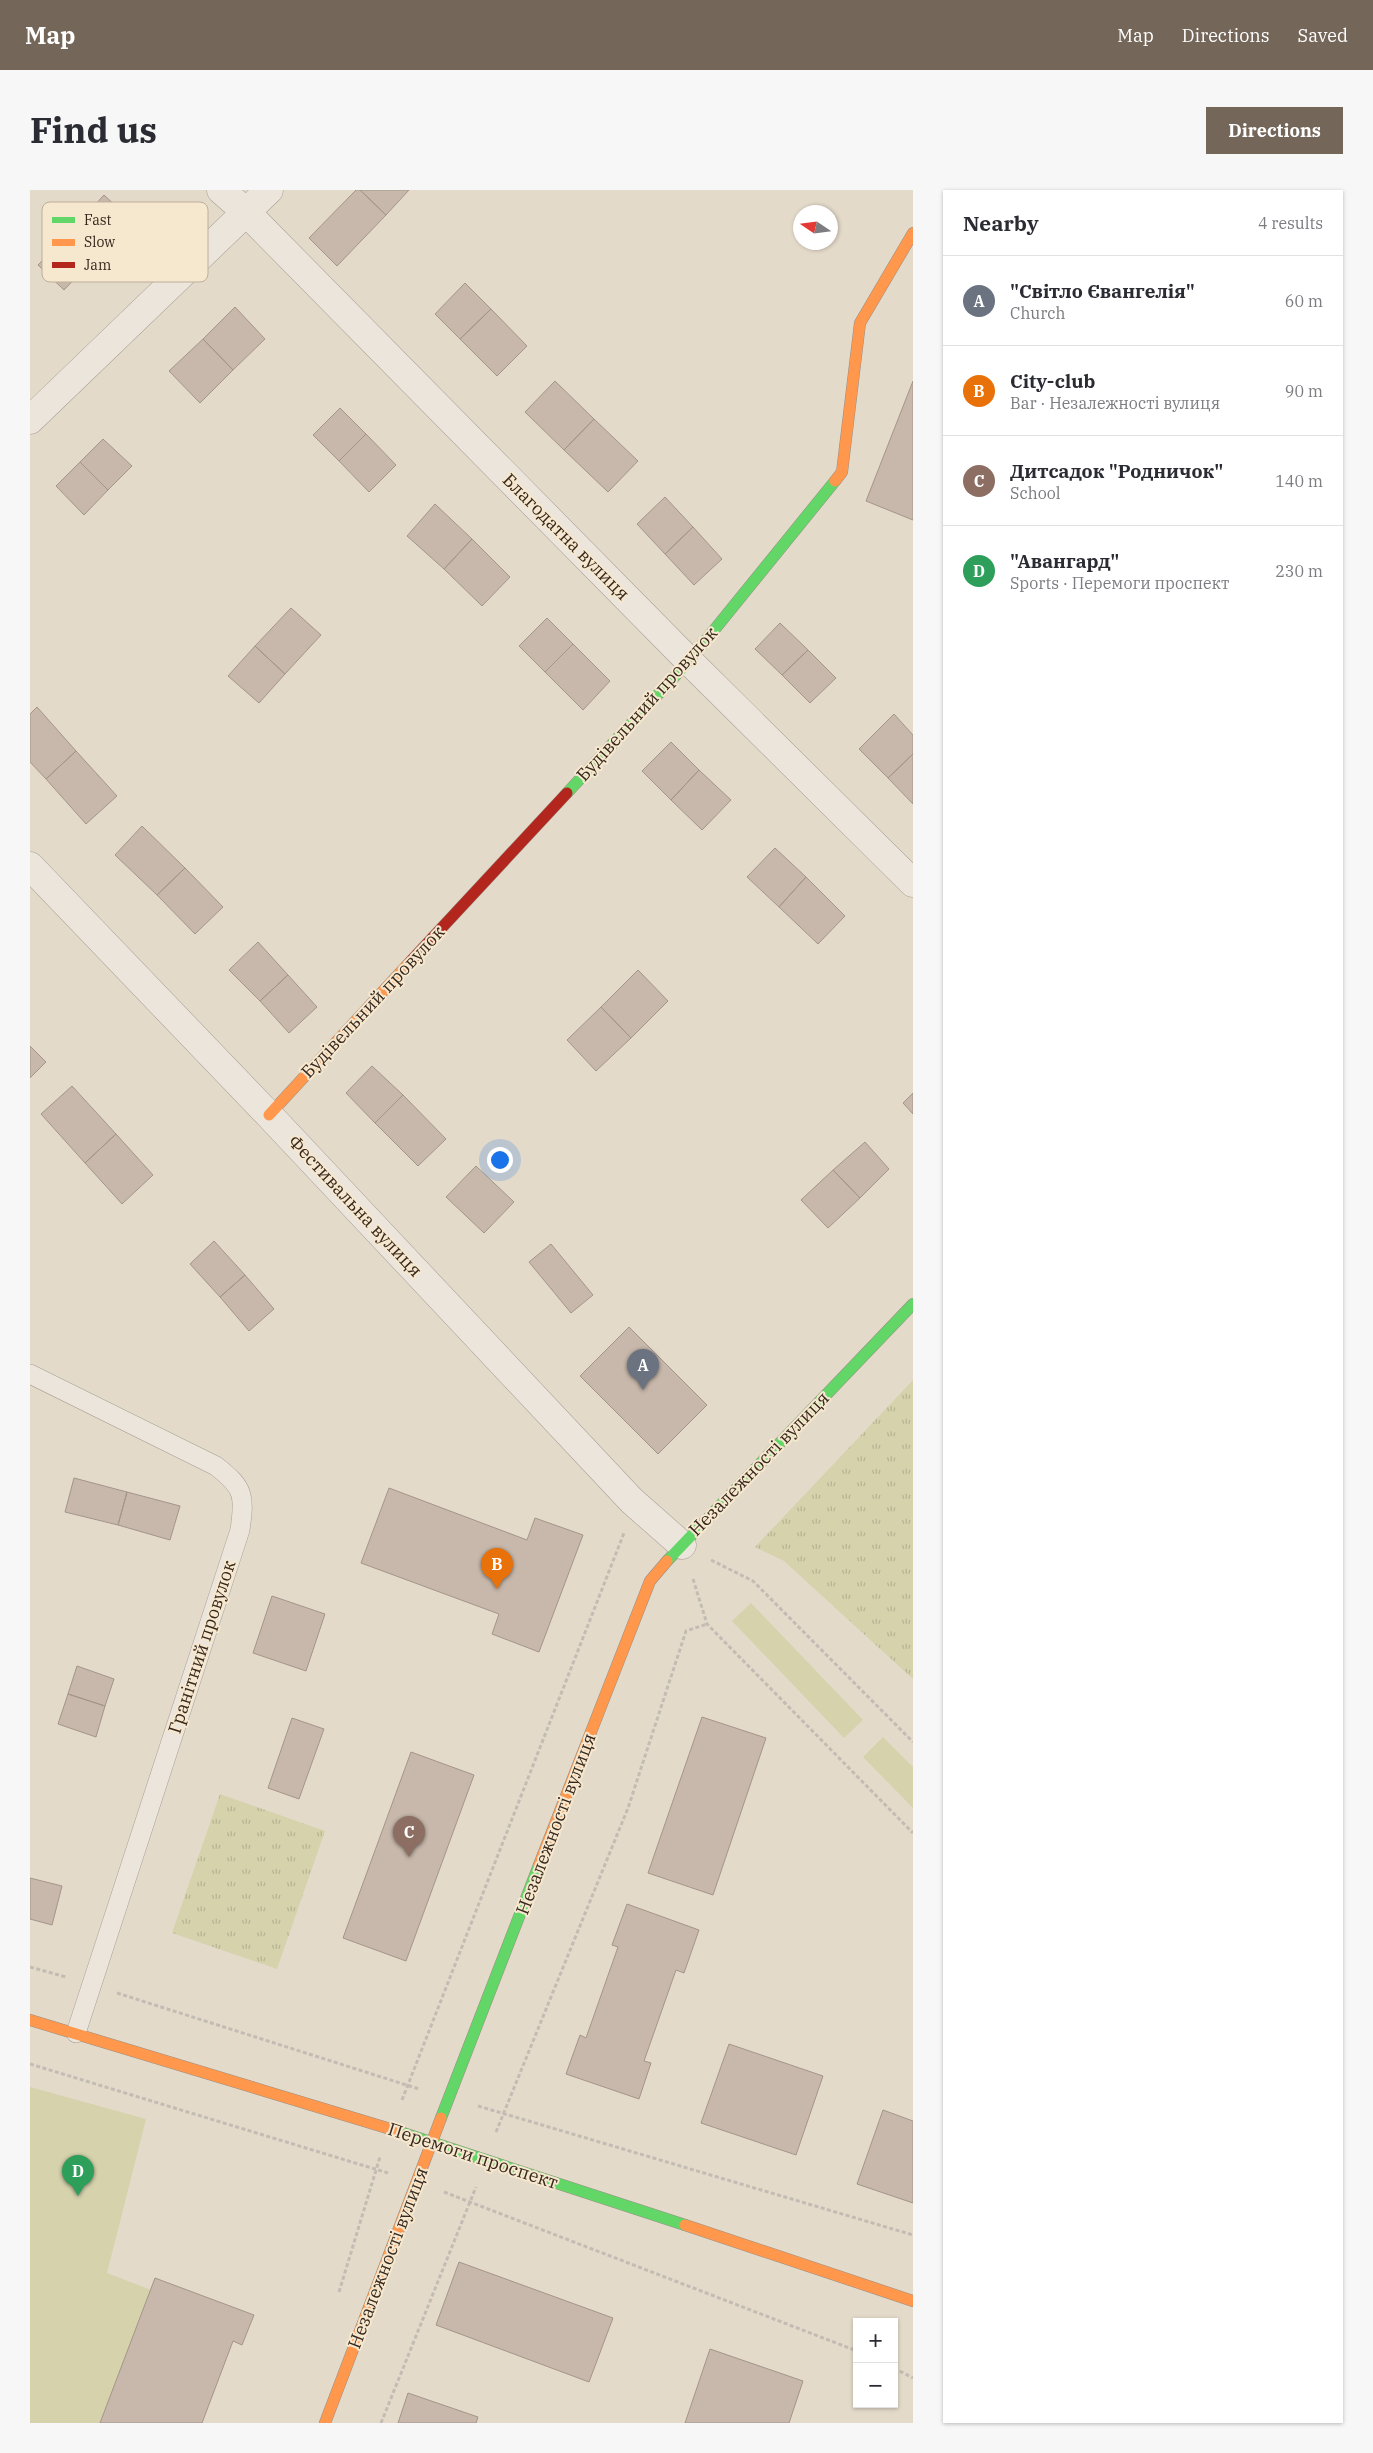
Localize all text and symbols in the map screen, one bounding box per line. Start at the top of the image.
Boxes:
text: Map [25,19,75,51]
text: Map [1117,24,1154,47]
text: Directions [1182,24,1270,47]
text: Saved [1298,24,1348,47]
text: Find us [30,107,157,153]
button: Directions [1206,107,1343,154]
legend [42,202,208,282]
north arrow [793,205,838,250]
text: Nearby [963,209,1039,237]
text: Fast [84,211,112,229]
text: 4 results [1258,213,1323,233]
text: Slow [84,233,115,251]
text: Jam [84,256,111,274]
text: "Світло Євангелія" [1010,279,1195,303]
text: A [973,291,985,311]
text: 60 m [1285,291,1323,311]
text: Church [1010,303,1066,323]
text: City-club [1010,369,1095,393]
text: B [973,381,985,401]
text: 90 m [1285,381,1323,401]
text: Bar · Незалежності вулиця [1010,393,1220,413]
text: Дитсадок "Родничок" [1010,459,1223,483]
street label: Благодатна вулиця [498,468,635,605]
text: C [974,471,984,491]
text: 140 m [1275,471,1323,491]
text: School [1010,483,1061,503]
text: "Авангард" [1010,549,1119,573]
text: D [973,561,985,581]
text: 230 m [1275,561,1323,581]
text: Sports · Перемоги проспект [1010,573,1229,593]
street label: Будівельний провулок [571,621,723,786]
street label: Будівельний провулок [296,920,450,1083]
street label: Фестивальна вулиця [284,1130,427,1281]
your location [487,1147,513,1173]
pin: A [627,1349,659,1390]
street label: Незалежності вулиця [684,1386,834,1541]
pin: B [481,1548,513,1589]
street label: Гранітний провулок [163,1557,241,1736]
street label: Незалежності вулиця [510,1730,601,1918]
pin: C [393,1816,425,1857]
street label: Перемоги проспект [385,2117,561,2194]
pin: D [62,2155,94,2196]
street label: Незалежності вулиця [342,2164,433,2352]
map controls [853,2318,898,2408]
button: + [853,2318,898,2363]
button: − [853,2363,898,2408]

